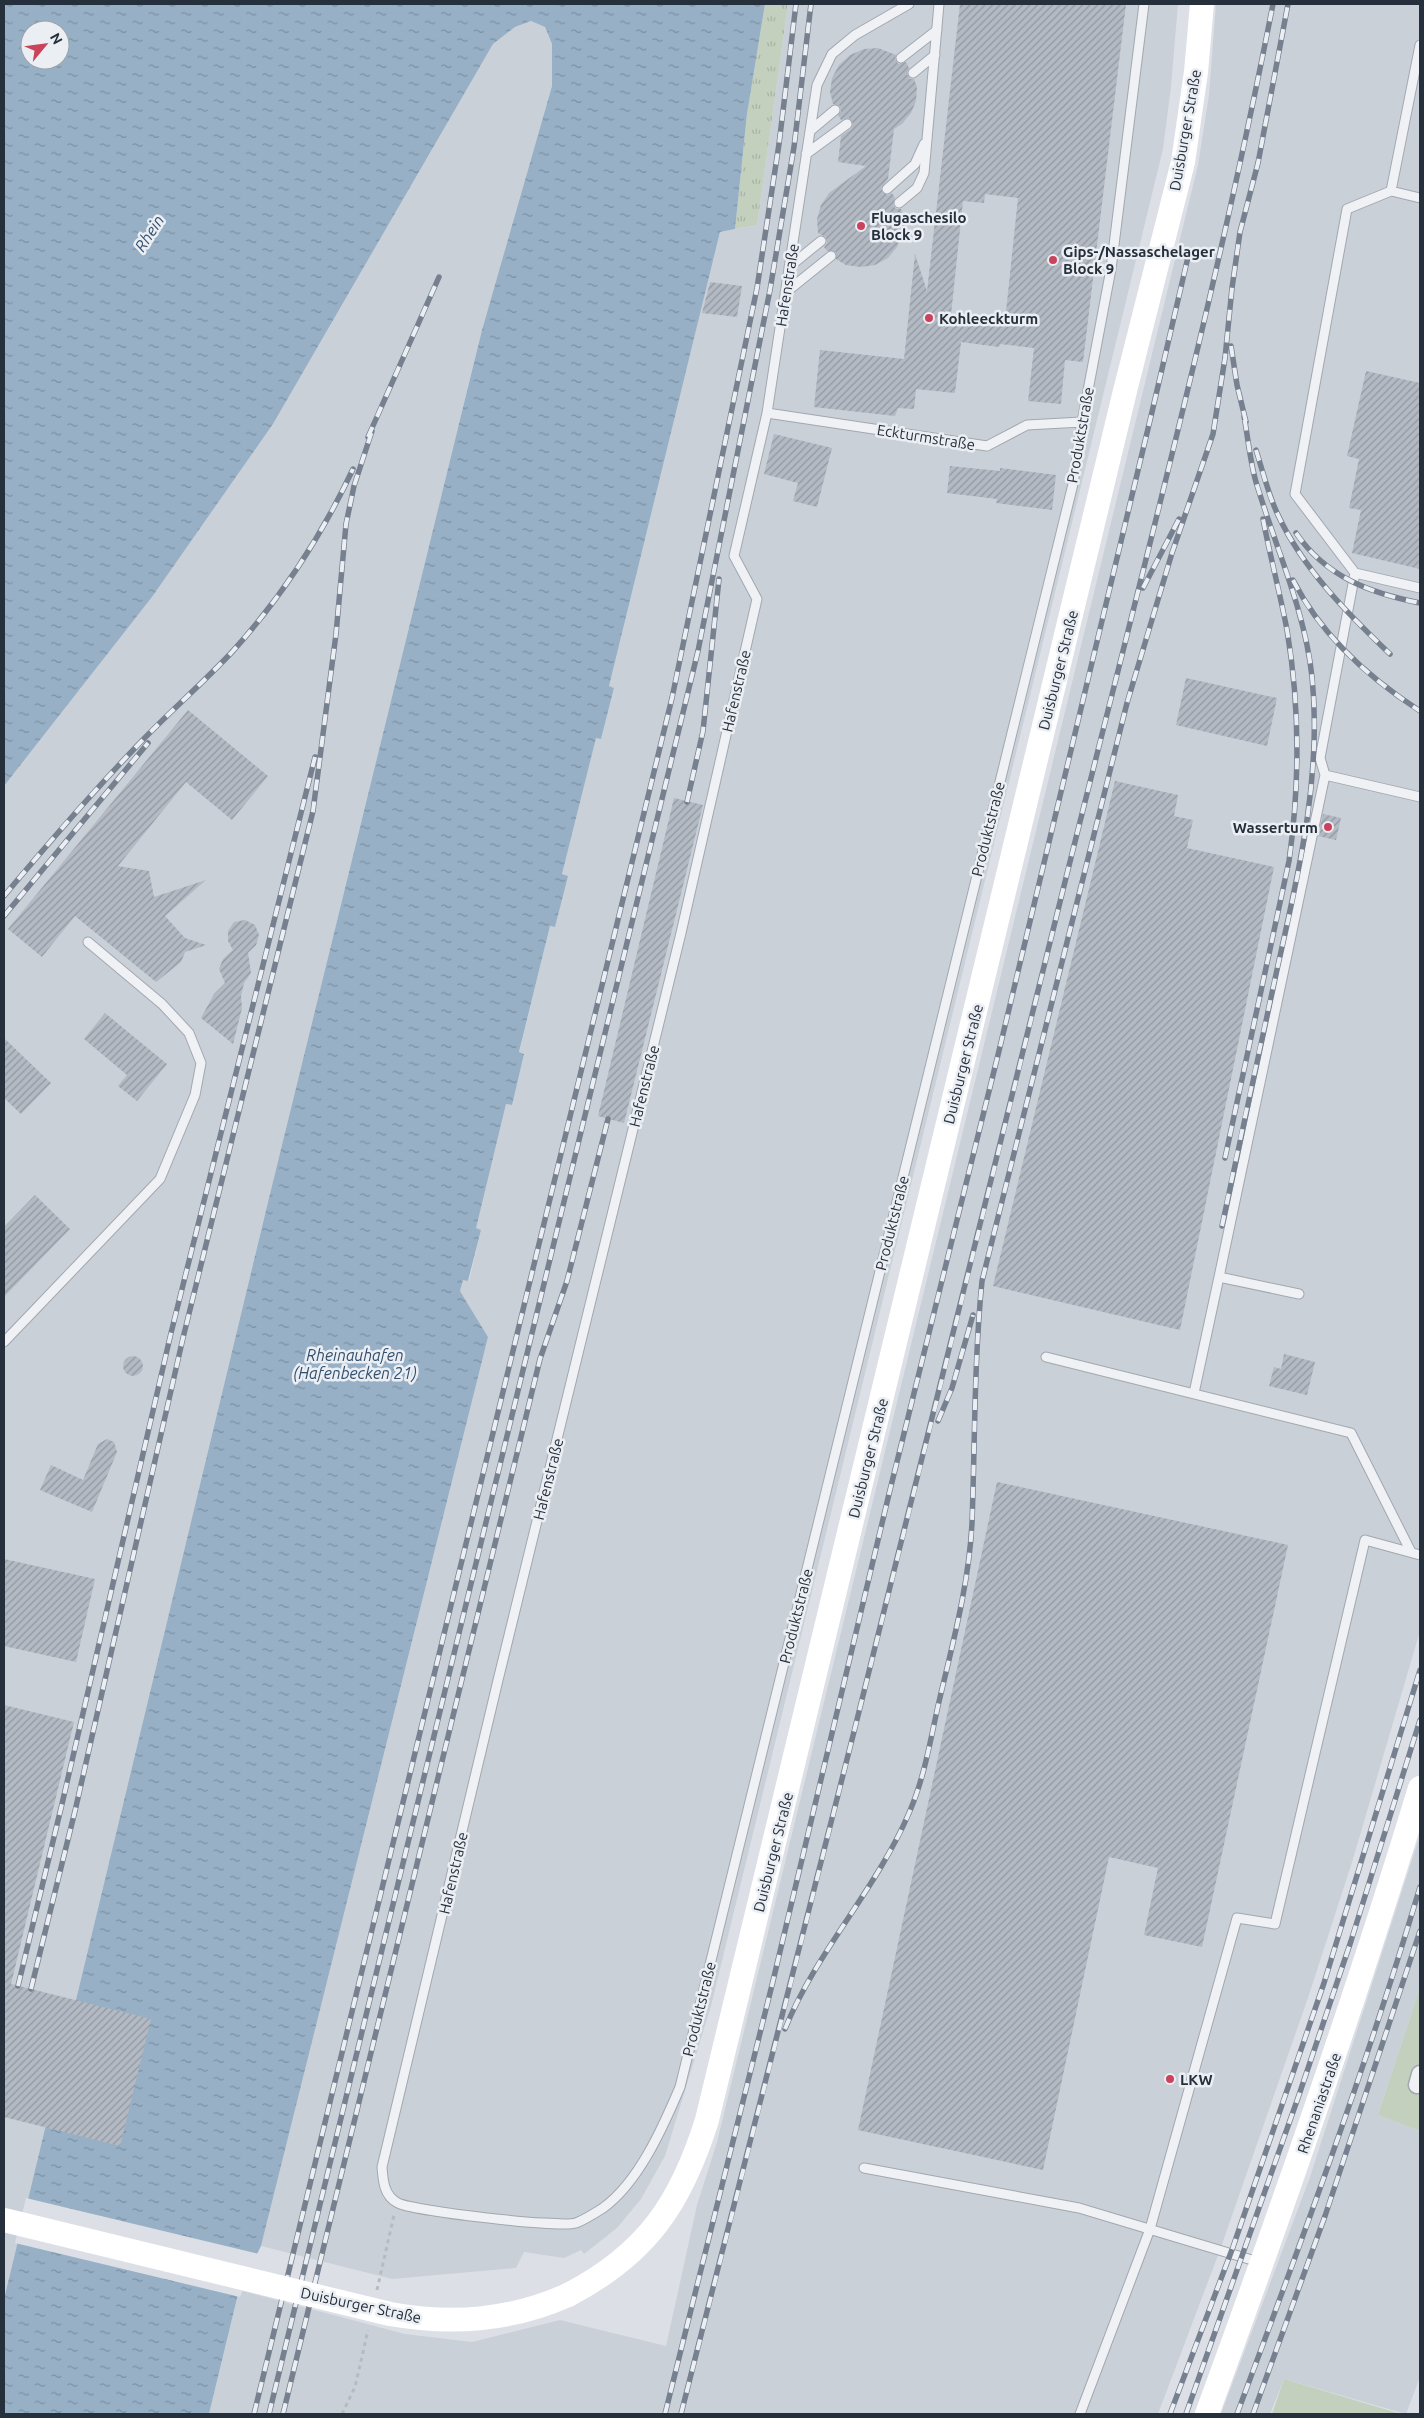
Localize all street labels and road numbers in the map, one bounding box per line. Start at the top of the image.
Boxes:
street label: Duisburger Straße [1166,68,1204,192]
street label: Hafenstraße [772,242,802,328]
street label: Produktstraße [1063,386,1097,484]
street label: Eckturmstraße [876,421,976,453]
street label: Duisburger Straße [1035,608,1081,732]
street label: Hafenstraße [718,648,754,734]
street label: Produktstraße [968,780,1008,878]
street label: Duisburger Straße [940,1002,986,1126]
street label: Hafenstraße [626,1043,662,1129]
street label: Produktstraße [872,1174,912,1272]
street label: Duisburger Straße [845,1396,891,1520]
street label: Hafenstraße [530,1436,566,1522]
street label: Produktstraße [776,1567,816,1665]
street label: Duisburger Straße [750,1790,796,1914]
street label: Hafenstraße [435,1830,471,1916]
street label: Produktstraße [679,1960,719,2058]
street label: Rhenaniastraße [1294,2050,1344,2156]
street label: Duisburger Straße [299,2284,423,2326]

